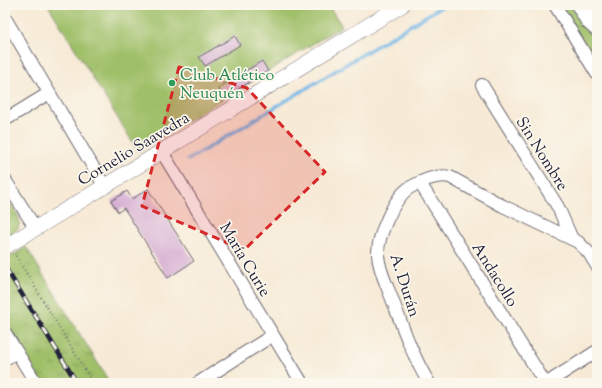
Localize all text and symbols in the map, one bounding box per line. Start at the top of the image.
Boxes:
place label: Club Atlético Neuquén [180,65,275,106]
marker: Club Atlético Neuquén [167,78,177,88]
street label: Cornelio Saavedra [74,107,195,193]
street label: Sin Nombre [509,113,573,196]
street label: María Curie [213,219,275,302]
street label: Andacollo [465,239,523,312]
street label: A. Durán [383,251,425,321]

